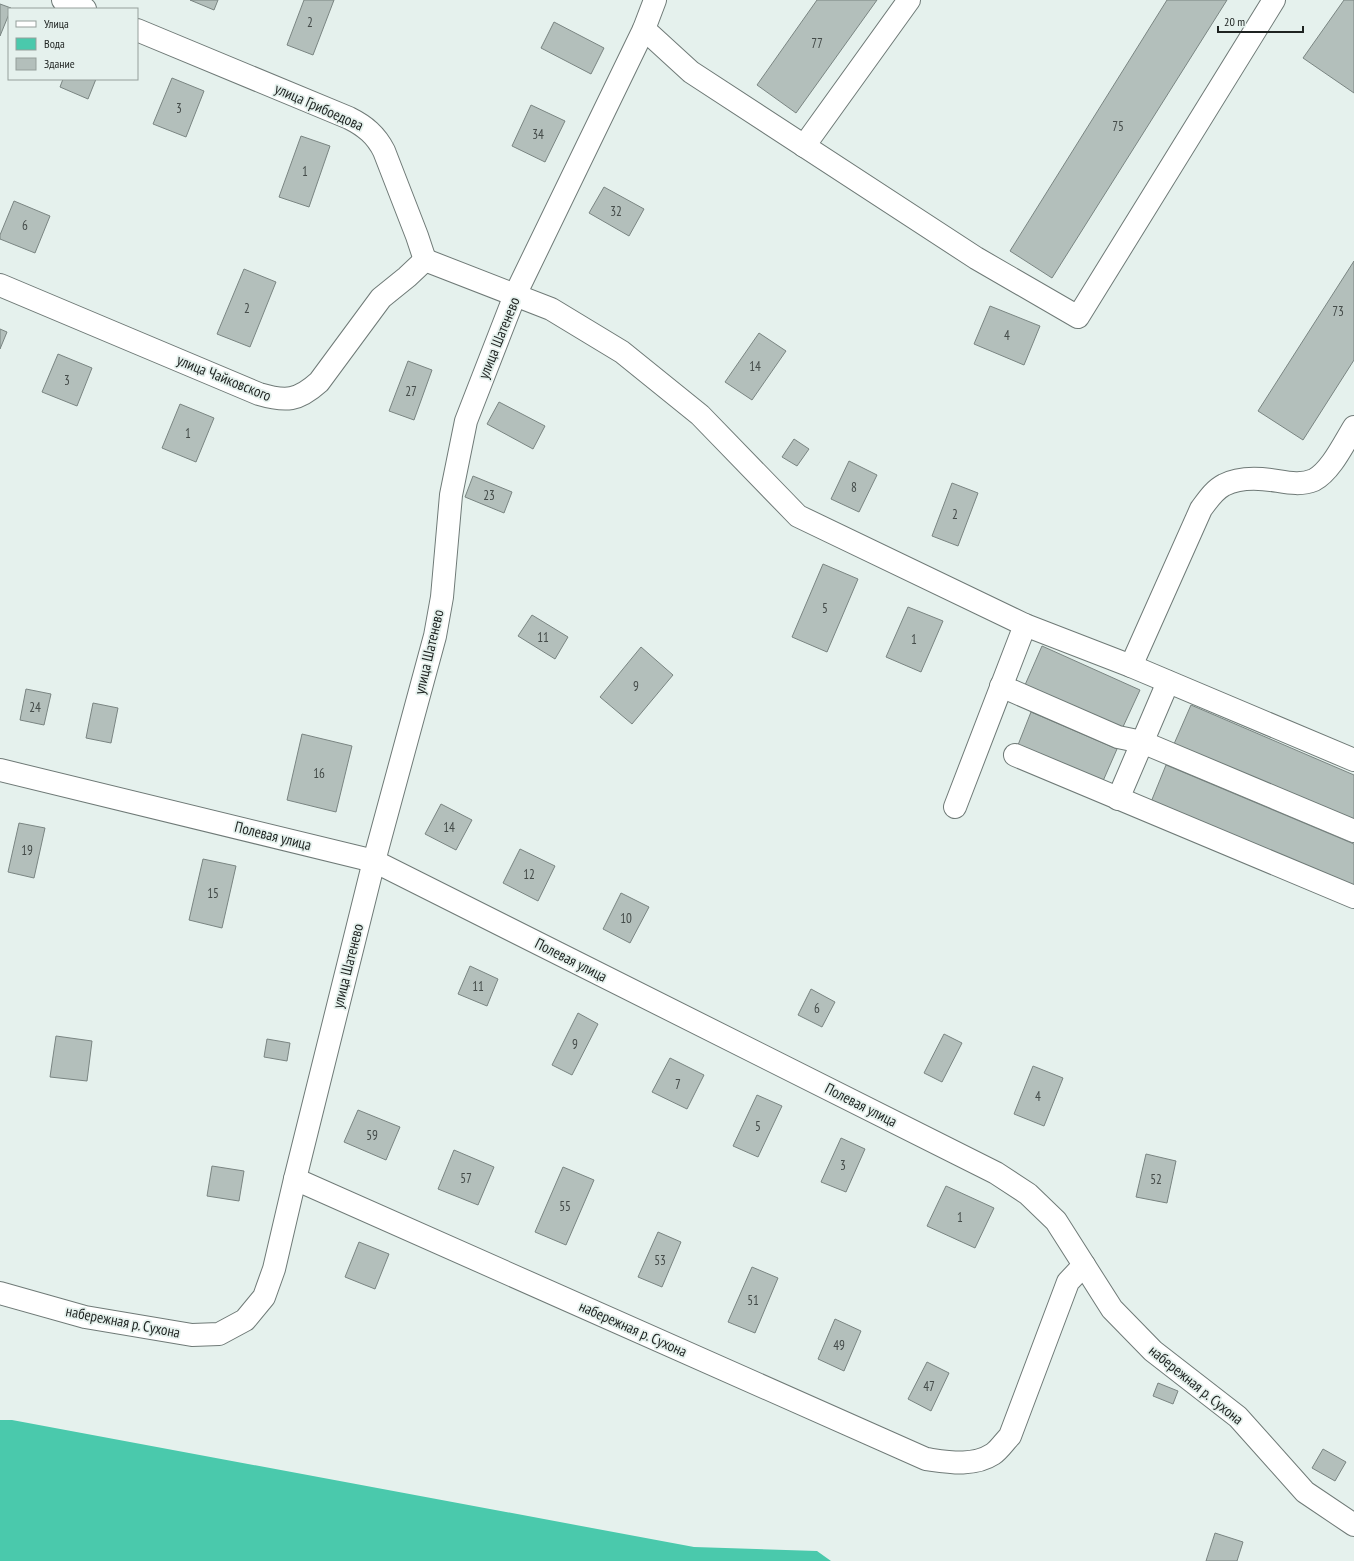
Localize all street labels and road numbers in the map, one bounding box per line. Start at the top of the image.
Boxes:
street label: улица Грибоедова [272,79,367,135]
street label: улица Шатенево [474,294,524,381]
street label: улица Чайковского [174,350,274,405]
street label: улица Шатенево [410,608,447,696]
street label: Полевая улица [233,817,313,854]
street label: улица Шатенево [328,922,367,1010]
street label: Полевая улица [532,933,610,986]
street label: Полевая улица [822,1078,900,1131]
street label: набережная р. Сухона [576,1296,690,1361]
street label: набережная р. Сухона [64,1301,182,1342]
street label: набережная р. Сухона [1145,1341,1247,1429]

